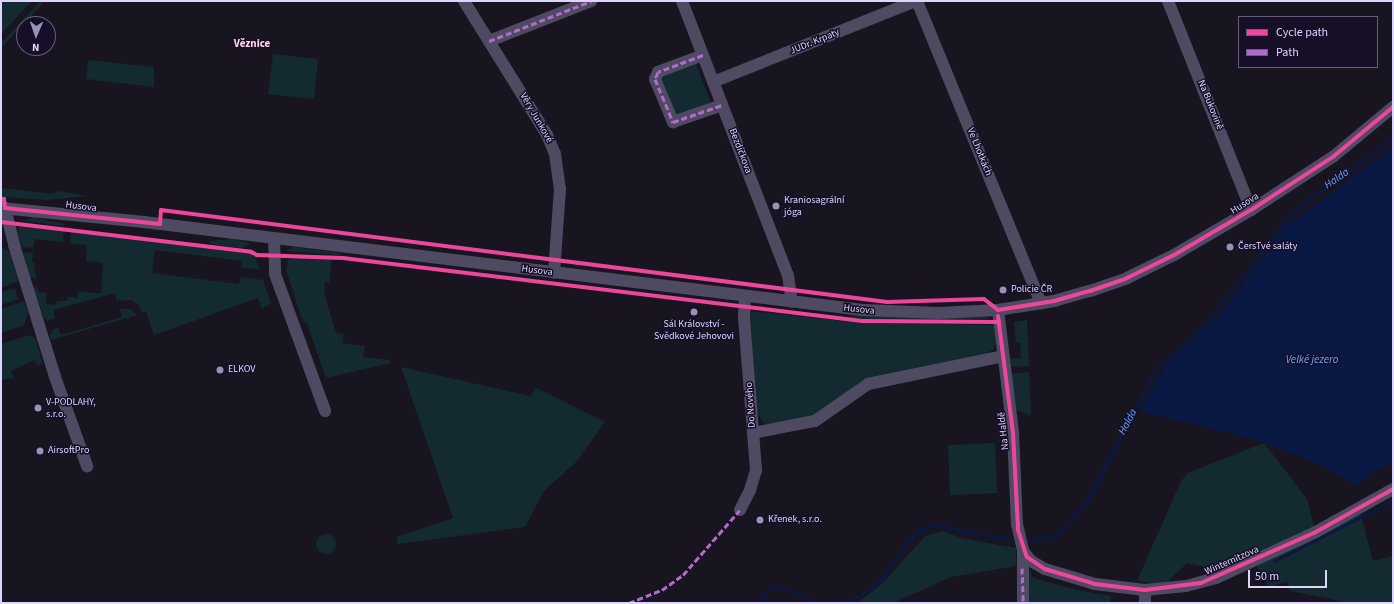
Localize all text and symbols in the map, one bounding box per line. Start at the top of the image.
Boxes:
north arrow [16,16,56,56]
legend [1238,16,1378,68]
text: Cycle path [1276,24,1328,41]
street label: JUDr. Krpaty [788,27,842,57]
district label: Věznice [234,37,270,51]
text: N [32,40,40,55]
text: Path [1276,44,1299,61]
street label: Na Bukovině [1195,78,1225,132]
street label: Věry Junkové [517,91,555,145]
street label: Ve Lhotkách [964,126,994,178]
street label: Bezdíčkova [726,127,754,175]
water label: Halda [1322,166,1352,192]
street label: Husova [1229,191,1261,217]
place label: Kraniosagrální jóga [784,194,844,218]
street label: Husova [65,199,97,215]
marker: Kraniosagrální jóga [771,201,781,211]
place label: ČersTvé saláty [1238,241,1297,253]
marker: ČersTvé saláty [1225,242,1235,252]
street label: Husova [521,263,553,279]
place label: Policie ČR [1011,284,1052,296]
marker: Policie ČR [998,285,1008,295]
street label: Husova [843,302,875,318]
marker: Sál Království - Svědkové Jehovovi [689,307,699,317]
place label: Sál Království - Svědkové Jehovovi [654,318,734,342]
water label: Velké jezero [1286,353,1338,367]
place label: ELKOV [228,364,255,376]
marker: ELKOV [215,365,225,375]
street label: Do Nového [743,382,759,428]
place label: V-PODLAHY, s.r.o. [46,396,96,420]
marker: V-PODLAHY, s.r.o. [33,403,43,413]
water label: Halda [1116,407,1140,437]
street label: Na Haldě [996,411,1012,451]
place label: AirsoftPro [48,445,89,457]
marker: AirsoftPro [35,446,45,456]
place label: Křenek, s.r.o. [768,514,822,526]
marker: Křenek, s.r.o. [755,515,765,525]
street label: Winternitzova [1203,544,1261,578]
scale bar [1250,562,1329,588]
text: 50 m [1255,568,1279,585]

